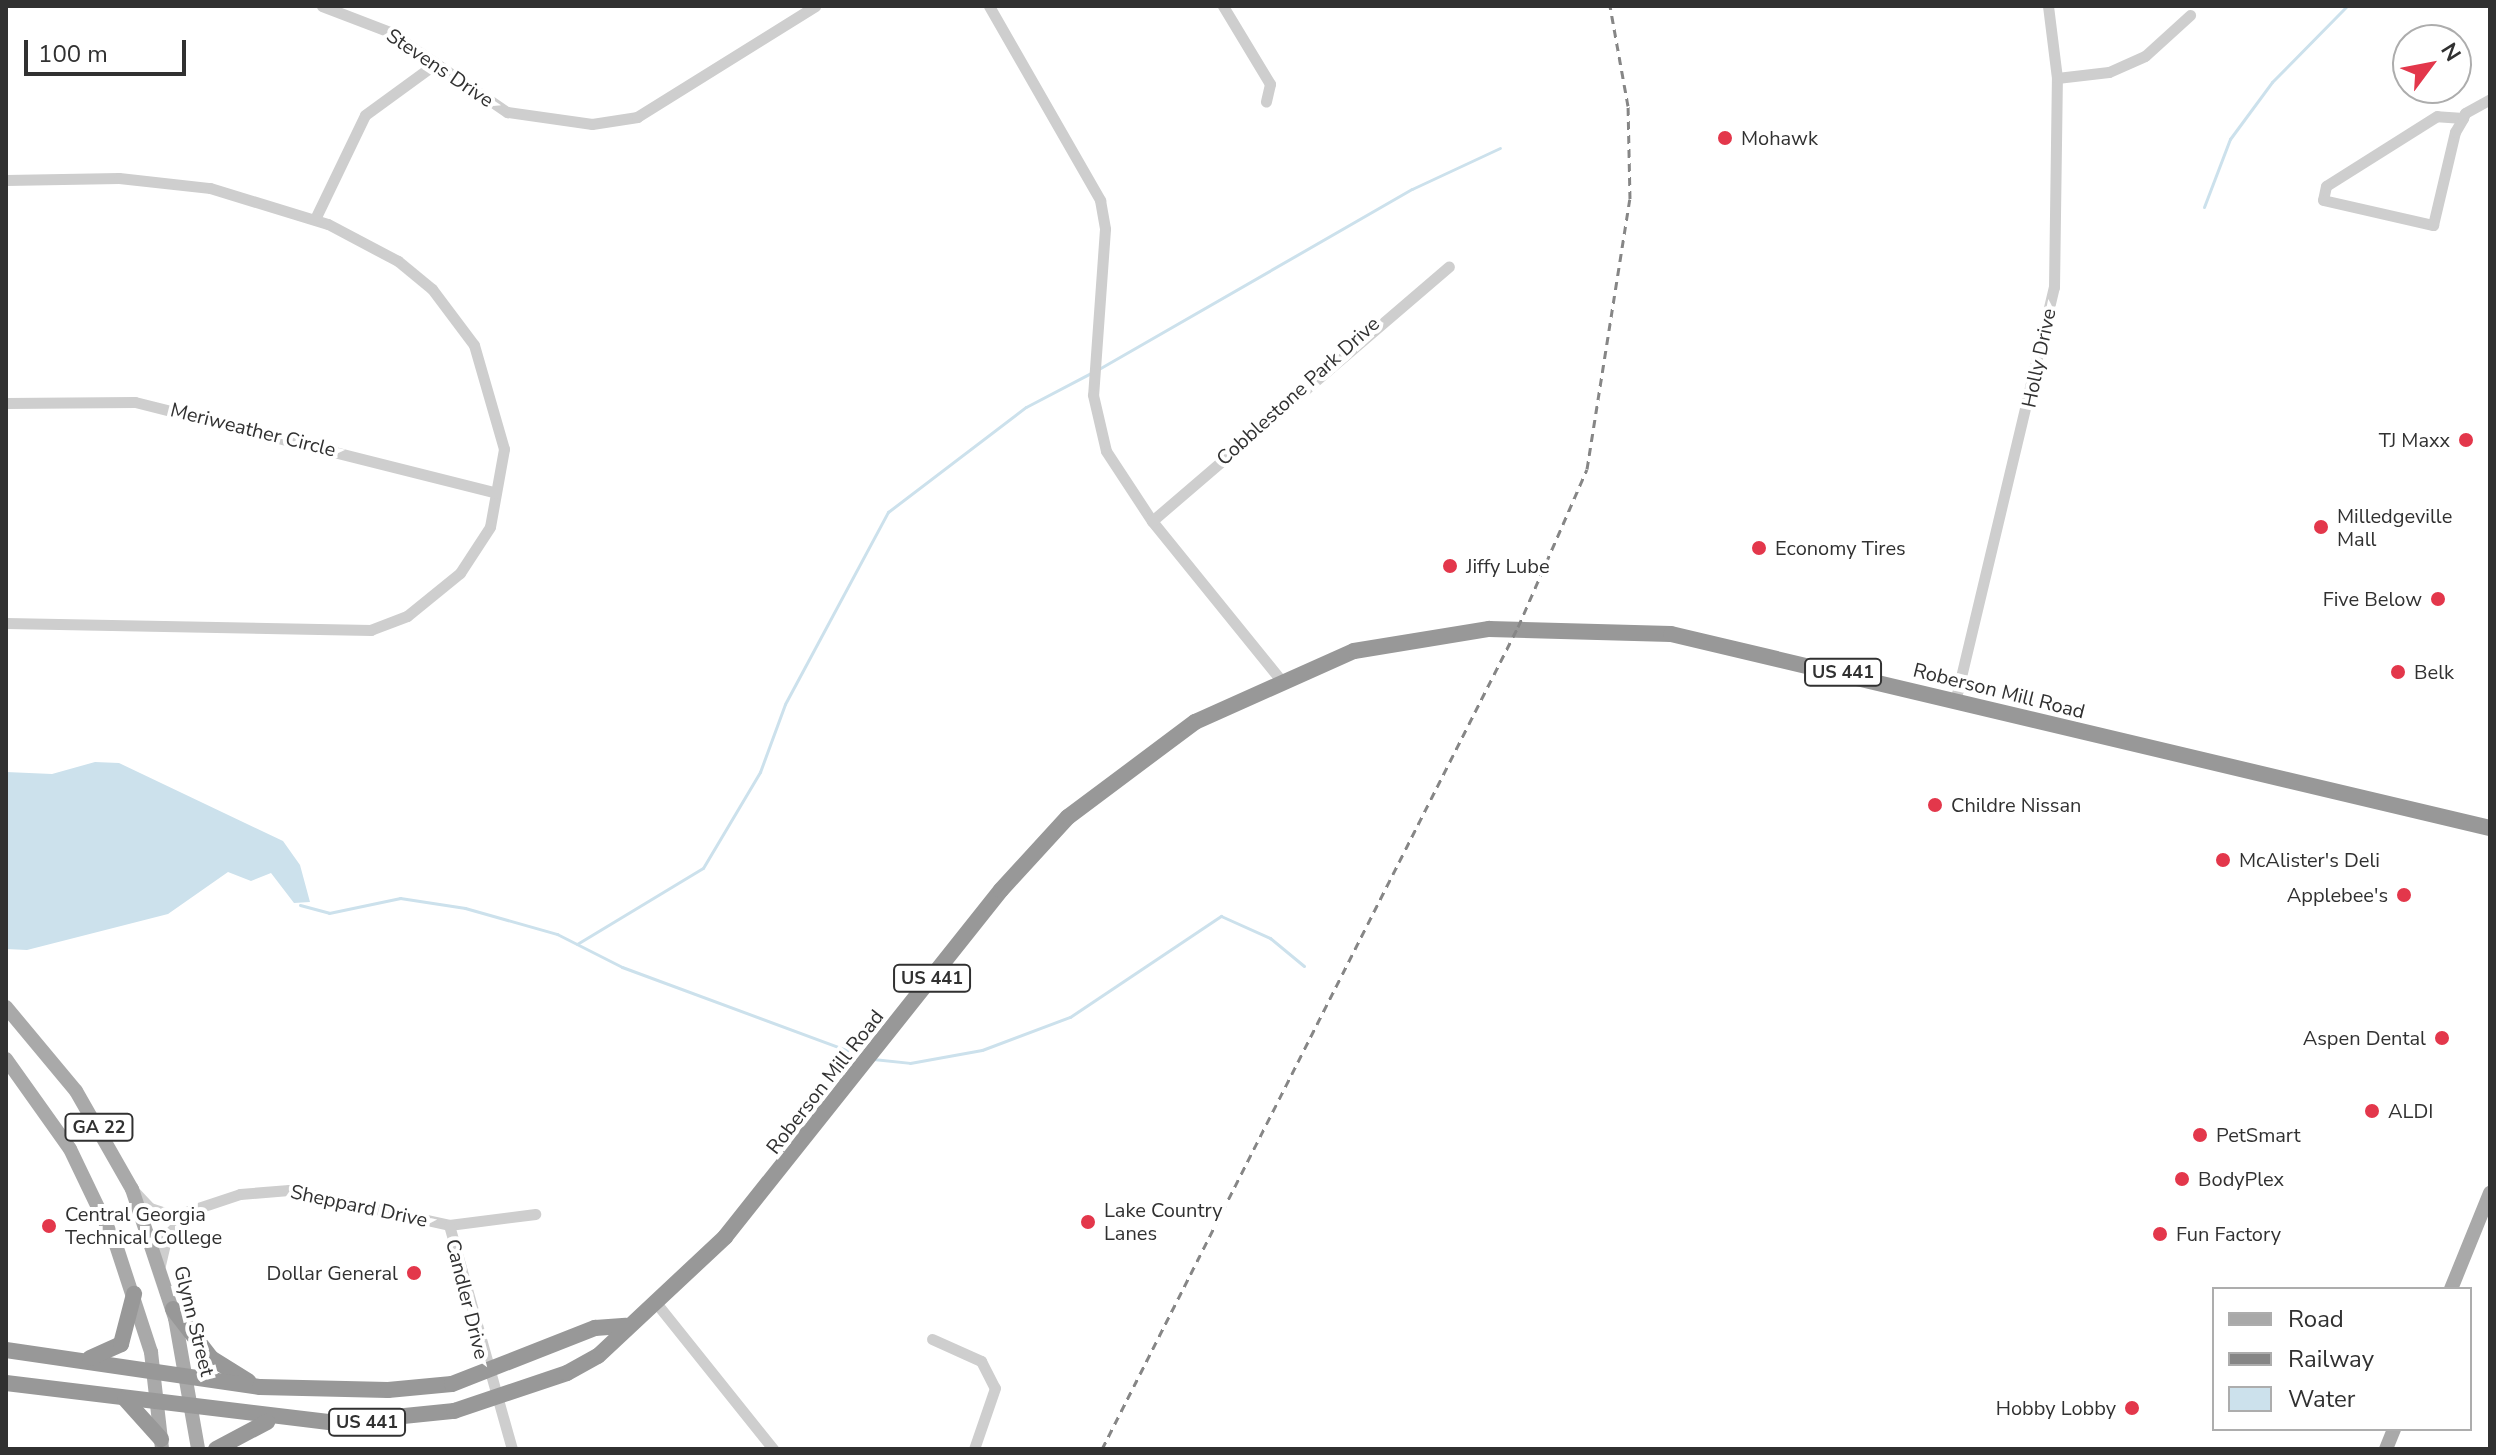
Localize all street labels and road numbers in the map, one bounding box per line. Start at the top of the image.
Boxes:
street label: Stevens Drive [382,23,498,113]
street label: Holly Drive [2017,306,2061,410]
street label: Cobblestone Park Drive [1212,312,1384,470]
street label: Meriweather Circle [168,398,338,462]
road number: US 441 [1803,658,1883,686]
street label: Roberson Mill Road [1911,658,2087,724]
road number: US 441 [892,964,972,992]
street label: Roberson Mill Road [761,1005,889,1159]
road number: GA 22 [63,1113,135,1141]
street label: Sheppard Drive [288,1180,430,1232]
street label: Candler Drive [440,1236,494,1362]
street label: Glynn Street [169,1263,219,1379]
road number: US 441 [327,1408,407,1436]

